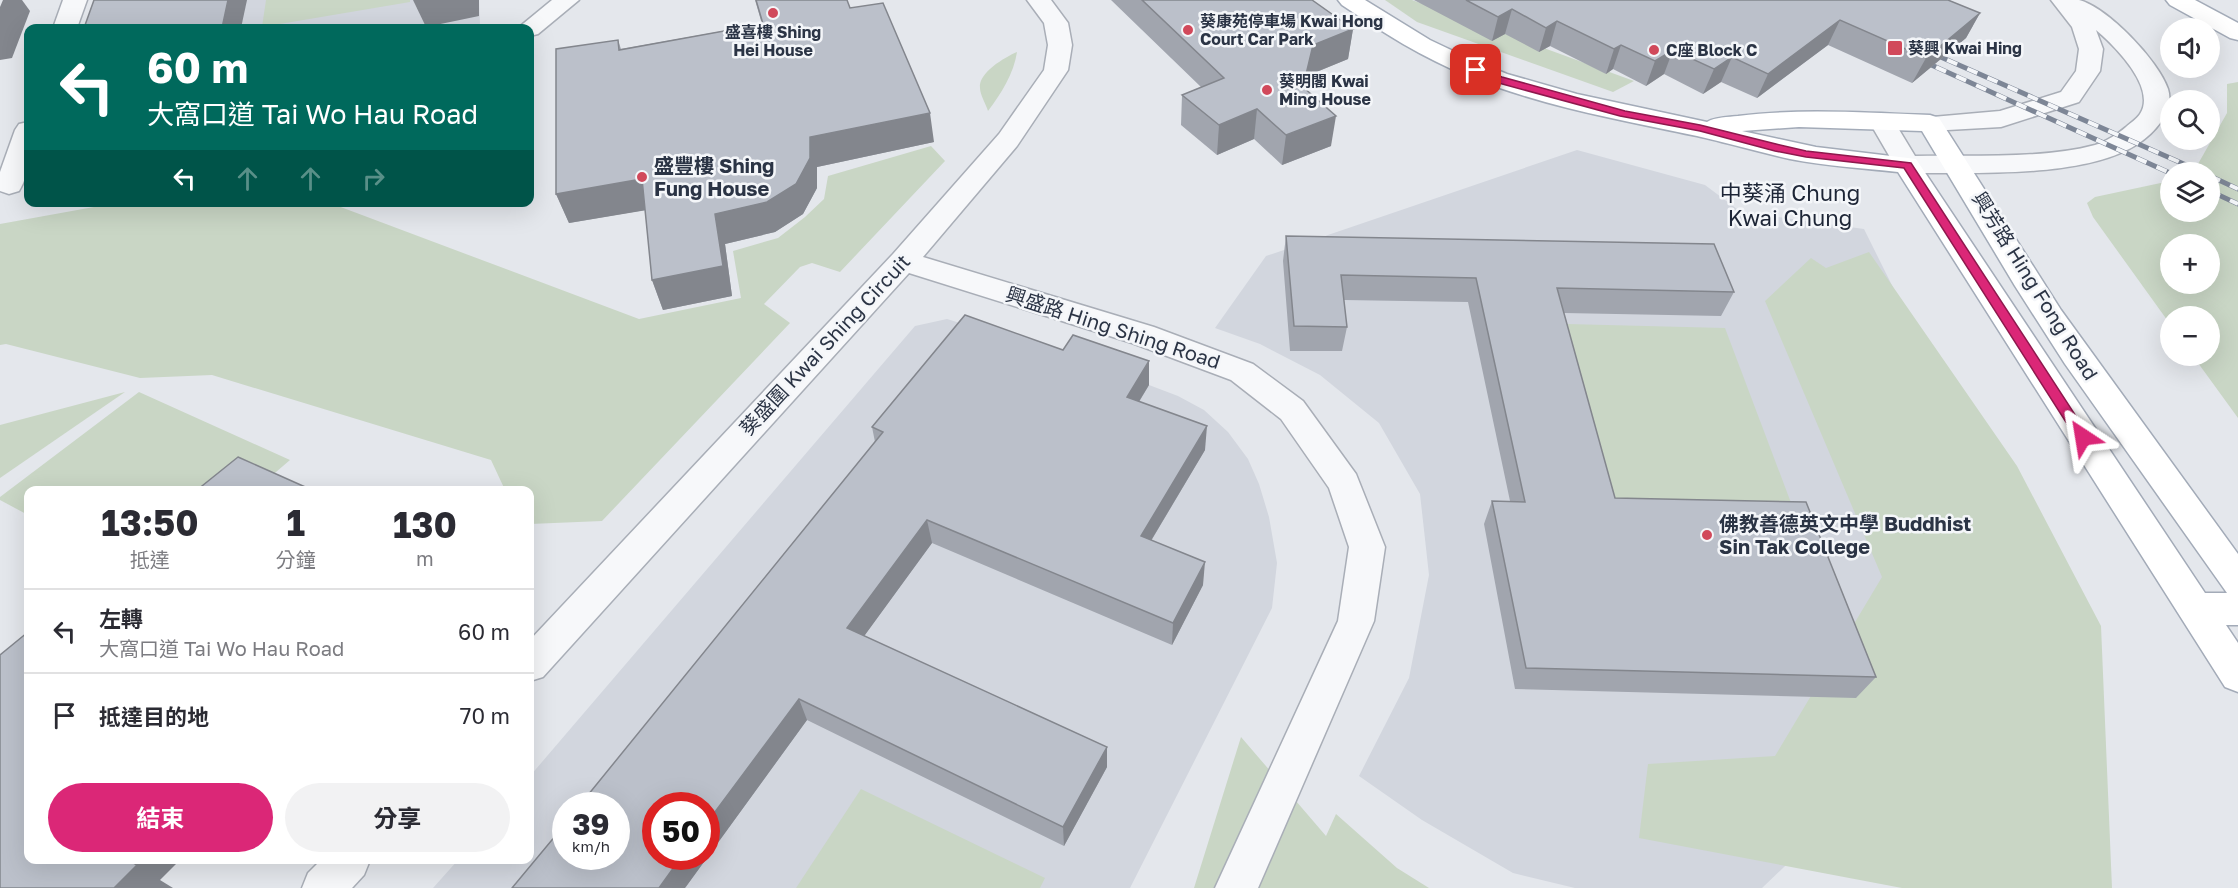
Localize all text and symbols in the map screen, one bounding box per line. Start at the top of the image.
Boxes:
marker: 盛喜樓 Shing Hei House [766,6,780,20]
place label: 葵康苑停車場 Kwai Hong Court Car Park [1200,11,1383,49]
map controls [2160,18,2220,366]
button: sound [2160,18,2220,78]
place label: 盛喜樓 Shing Hei House [725,22,821,60]
marker: 葵康苑停車場 Kwai Hong Court Car Park [1181,23,1195,37]
place label: 葵興 Kwai Hing [1908,38,2022,58]
marker: 葵興 Kwai Hing [1886,39,1904,57]
place label: C座 Block C [1666,40,1757,60]
text: 60 m [147,42,248,92]
marker: C座 Block C [1647,43,1661,57]
pin [1450,44,1501,95]
icon: left [48,48,126,126]
icon: arrive [1459,53,1492,86]
place label: 葵明閣 Kwai Ming House [1279,71,1371,109]
marker: 葵明閣 Kwai Ming House [1260,83,1274,97]
button: search [2160,90,2220,150]
text: 大窩口道 Tai Wo Hau Road [147,98,478,130]
place label: 盛豐樓 Shing Fung House [654,153,774,200]
icon: left [168,162,201,195]
icon: ahead [231,162,264,195]
icon: ahead [294,162,327,195]
icon: right [357,162,390,195]
button: layers [2160,162,2220,222]
marker: 盛豐樓 Shing Fung House [635,170,649,184]
district label: 中葵涌 Chung Kwai Chung [1720,179,1860,231]
street label: 興芳路 Hing Fong Road [1968,187,2104,384]
button: + [2160,234,2220,294]
street label: 葵盛圍 Kwai Shing Circuit [734,249,914,440]
street label: 興盛路 Hing Shing Road [1003,281,1224,373]
button: − [2160,306,2220,366]
position arrow [2051,405,2115,469]
text: 13:50 [101,501,199,544]
text: 1 [286,501,305,544]
text: 130 [393,503,457,546]
place label: 佛教善德英文中學 Buddhist Sin Tak College [1719,511,1971,558]
marker: 佛教善德英文中學 Buddhist Sin Tak College [1700,528,1714,542]
text: m [416,546,434,570]
text: 抵達 [130,547,170,571]
text: 分鐘 [276,547,316,571]
text: 左轉 [99,605,143,632]
icon: left [48,615,81,648]
text: 60 m [458,618,510,645]
text: 大窩口道 Tai Wo Hau Road [99,636,344,660]
icon: arrive [48,699,81,732]
text: 70 m [460,702,510,729]
text: 抵達目的地 [99,703,209,730]
button: 結束 [48,783,273,852]
button: 分享 [285,783,510,852]
speed limit sign: 50 [642,792,720,870]
text: 39 [572,806,610,842]
text: km/h [572,837,610,855]

